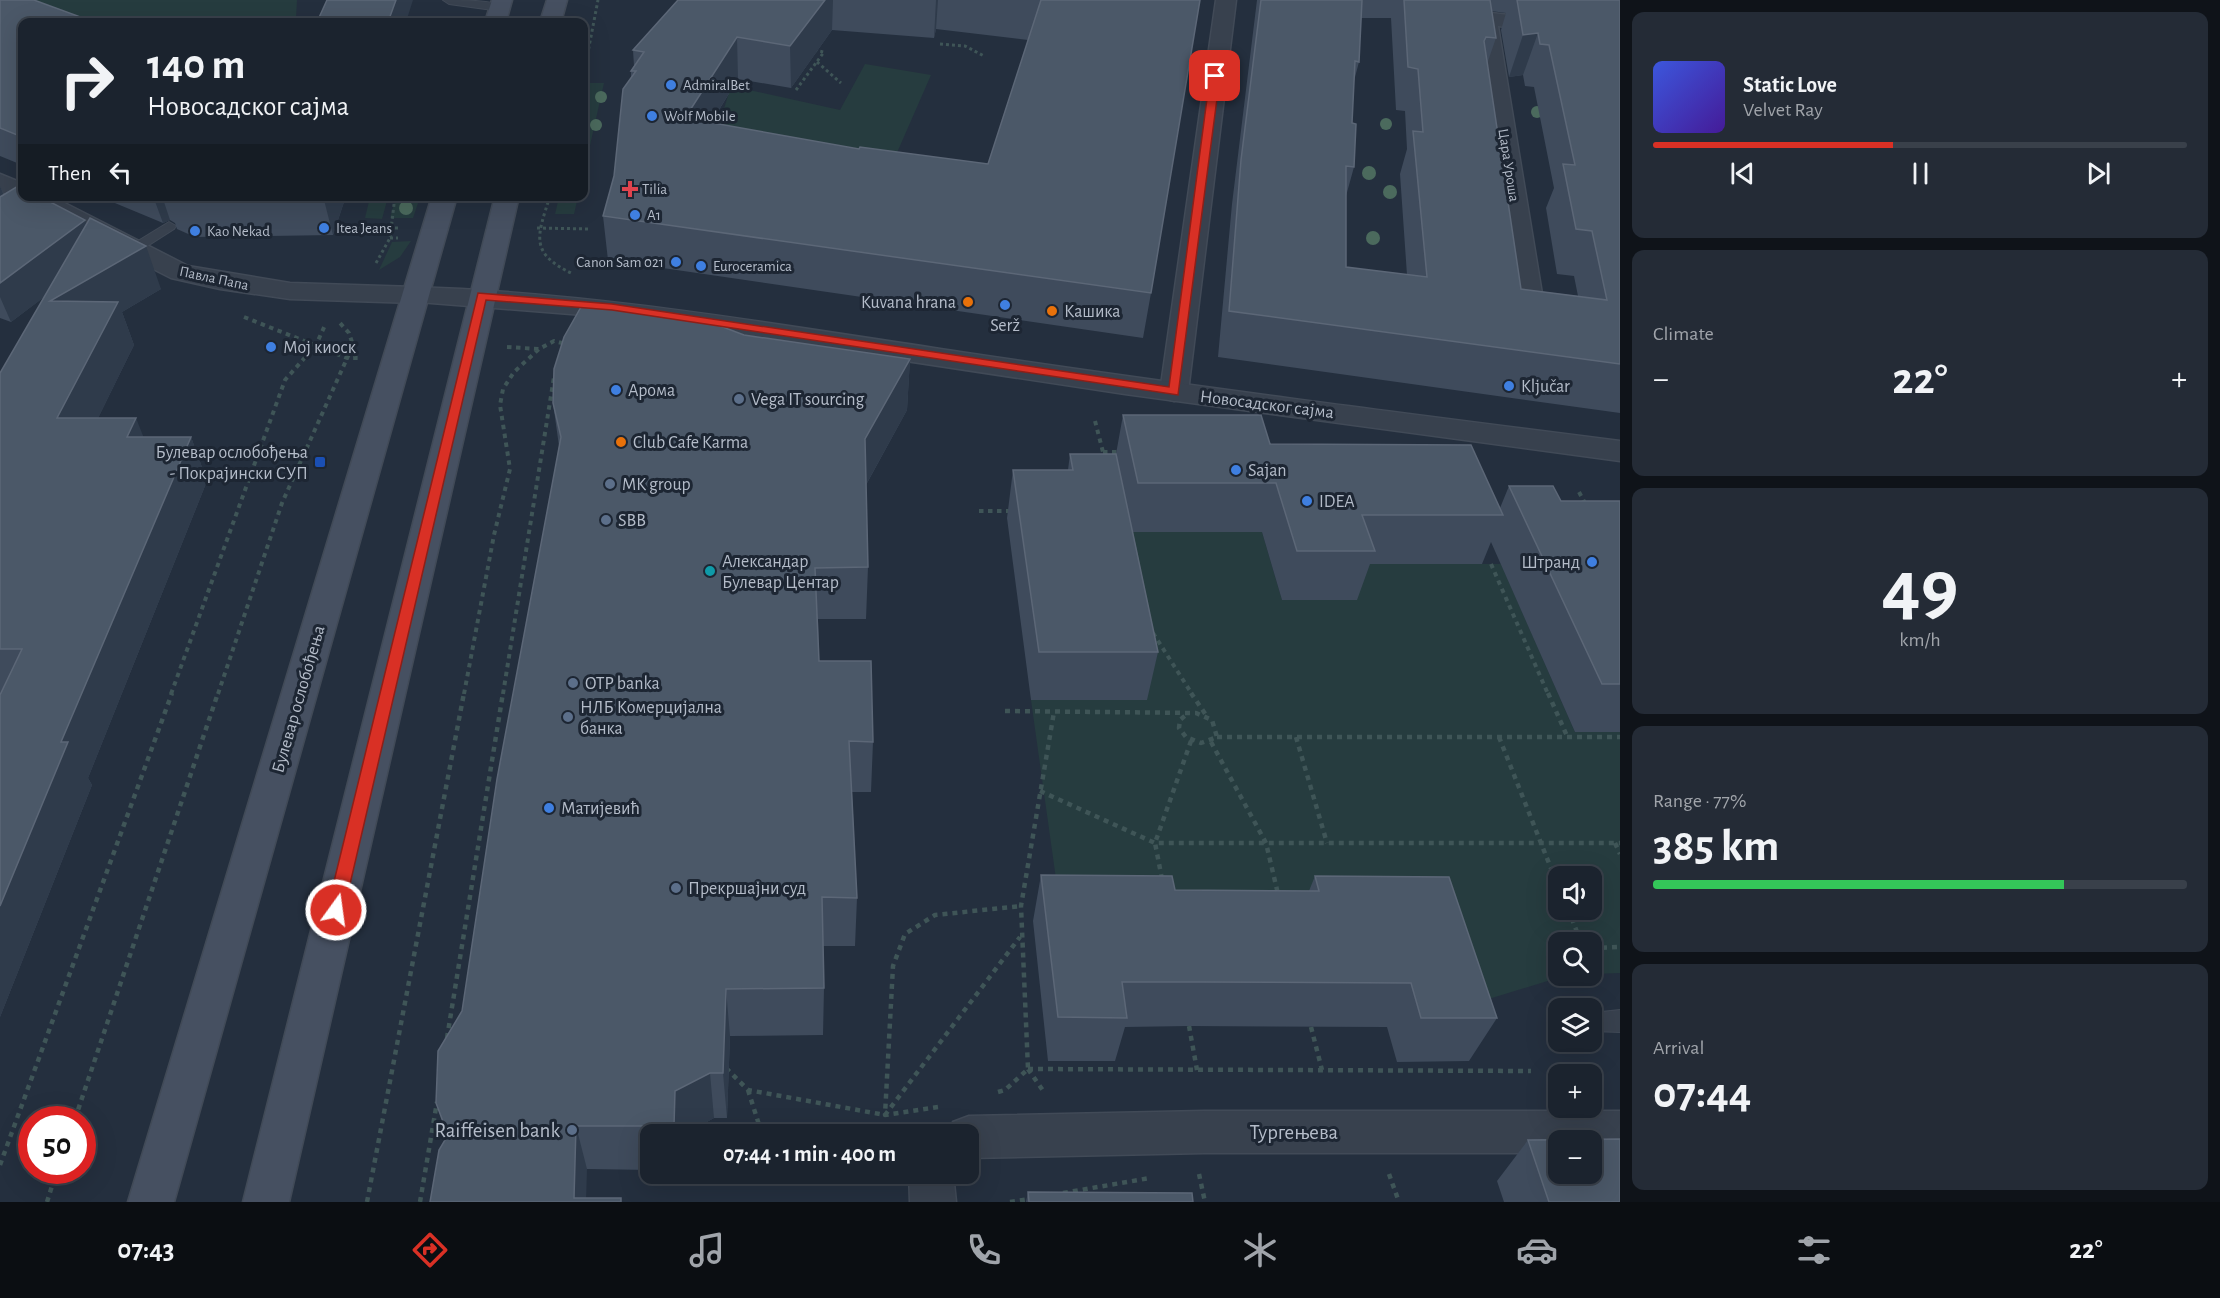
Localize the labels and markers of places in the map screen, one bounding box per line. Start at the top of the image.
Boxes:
pin [1189,50,1240,101]
marker: AdmiralBet [664,78,678,92]
place label: AdmiralBet [683,78,750,93]
marker: Wolf Mobile [645,109,659,123]
place label: Wolf Mobile [664,109,736,124]
marker: Tilia [623,182,637,196]
place label: Tilia [642,182,667,197]
marker: A1 [628,208,642,222]
place label: A1 [647,208,661,223]
marker: Itea Jeans [317,221,331,235]
place label: Itea Jeans [336,221,392,236]
marker: Kao Nekad [188,224,202,238]
place label: Kao Nekad [207,224,270,239]
place label: Canon Sam 021 [576,255,664,270]
marker: Canon Sam 021 [669,255,683,269]
marker: Euroceramica [694,259,708,273]
place label: Euroceramica [713,259,792,274]
place label: Kuvana hrana [861,294,956,312]
marker: Kuvana hrana [961,295,975,309]
marker: Serž [998,298,1012,312]
place label: Кашика [1064,303,1120,321]
marker: Кашика [1045,304,1059,318]
place label: Serž [990,317,1020,335]
place label: Мој киоск [283,339,357,357]
marker: Мој киоск [264,340,278,354]
place label: Ključar [1521,378,1570,396]
marker: Ključar [1502,379,1516,393]
place label: Арома [628,382,675,400]
marker: Арома [609,383,623,397]
place label: Vega IT sourcing [751,391,865,409]
marker: Vega IT sourcing [732,392,746,406]
place label: Club Cafe Karma [633,434,748,452]
marker: Club Cafe Karma [614,435,628,449]
place label: Булевар ослобођења - Покрајински СУП [156,443,308,483]
marker: Булевар ослобођења - Покрајински СУП [313,455,327,469]
place label: Sajan [1248,462,1287,480]
marker: Sajan [1229,463,1243,477]
place label: MK group [622,476,691,494]
marker: MK group [603,477,617,491]
place label: IDEA [1319,493,1355,511]
marker: IDEA [1300,494,1314,508]
place label: SBB [618,512,646,530]
marker: SBB [599,513,613,527]
place label: Александар Булевар Центар [722,553,839,592]
place label: Штранд [1521,554,1580,572]
marker: Штранд [1585,555,1599,569]
marker: Александар Булевар Центар [703,564,717,578]
place label: OTP banka [585,675,660,693]
marker: OTP banka [566,676,580,690]
place label: НЛБ Комерцијална банка [580,699,722,738]
marker: НЛБ Комерцијална банка [561,710,575,724]
place label: Матијевић [561,800,640,818]
marker: Матијевић [542,801,556,815]
place label: Прекршајни суд [688,880,806,898]
marker: Прекршајни суд [669,881,683,895]
place label: Raiffeisen bank [434,1120,560,1141]
marker: Raiffeisen bank [565,1123,579,1137]

